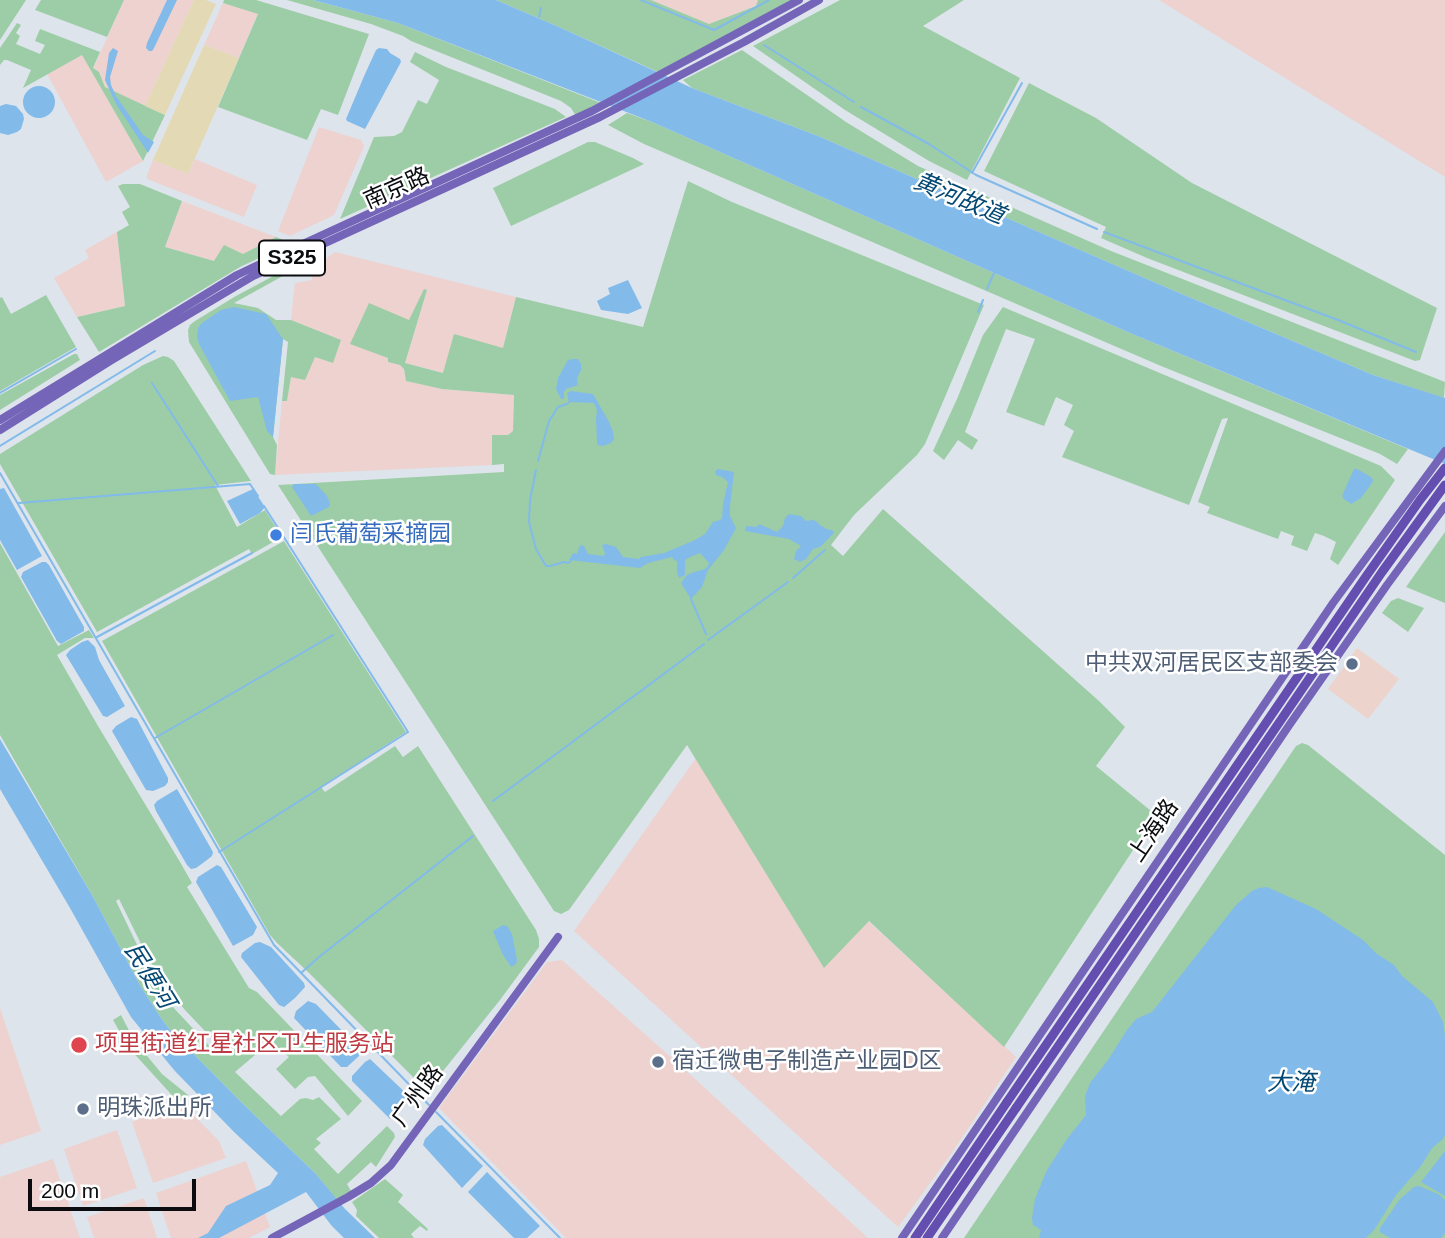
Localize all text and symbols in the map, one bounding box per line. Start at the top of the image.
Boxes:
street label: 南京路 [360,162,434,216]
water label: 黄河故道 [909,167,1009,231]
road number: S325 [259,240,325,276]
place label: 闫氏葡萄采摘园 [290,521,451,549]
marker: 闫氏葡萄采摘园 [268,527,284,543]
place label: 中共双河居民区支部委会 [1085,650,1338,678]
marker: 中共双河居民区支部委会 [1344,656,1360,672]
street label: 上海路 [1123,795,1185,867]
water label: 民便河 [118,938,180,1014]
place label: 项里街道红星社区卫生服务站 [95,1031,394,1059]
marker: 项里街道红星社区卫生服务站 [69,1035,89,1055]
place label: 宿迁微电子制造产业园D区 [672,1048,942,1076]
marker: 宿迁微电子制造产业园D区 [650,1054,666,1070]
street label: 广州路 [387,1060,449,1132]
water label: 大淹 [1267,1069,1315,1097]
place label: 明珠派出所 [97,1095,212,1123]
marker: 明珠派出所 [75,1101,91,1117]
scale bar [32,1164,200,1208]
text: 200 m [41,1179,99,1202]

